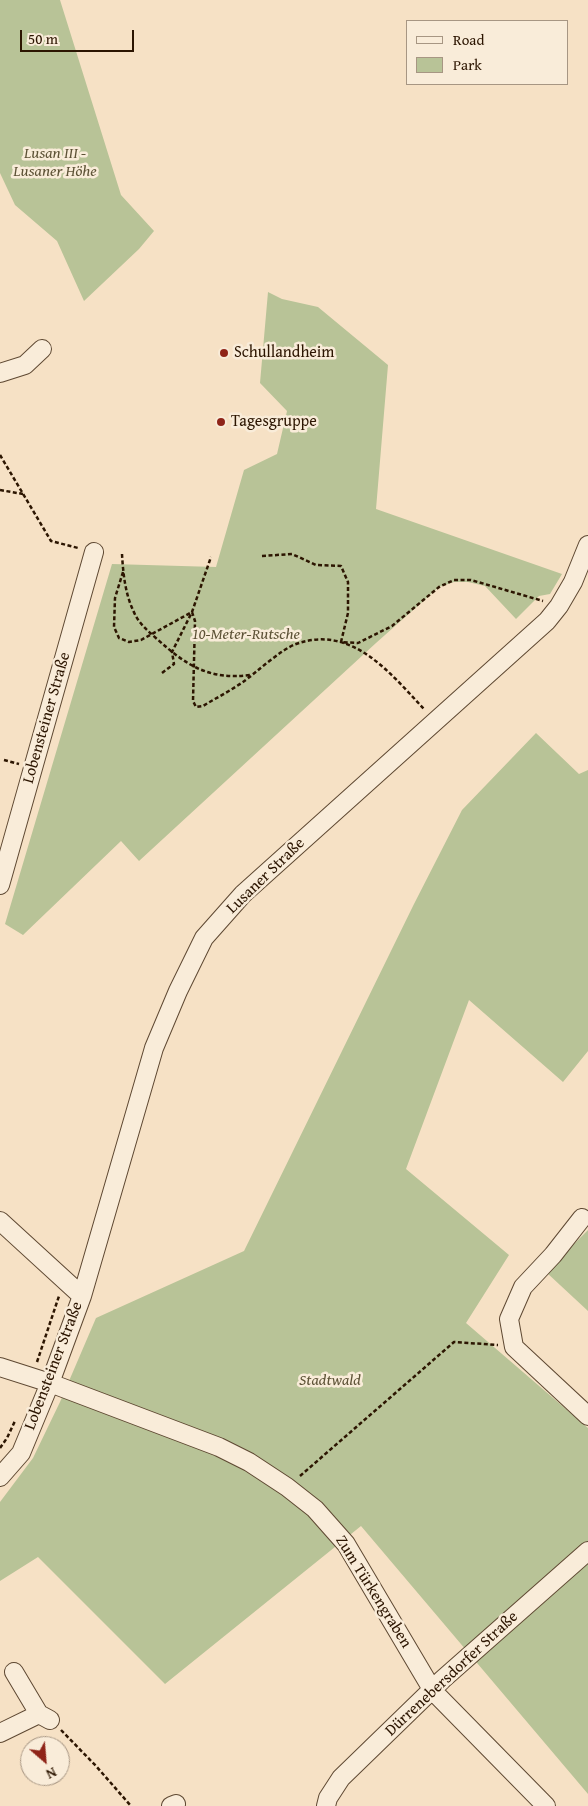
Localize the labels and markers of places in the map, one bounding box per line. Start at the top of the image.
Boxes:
place label: Schullandheim [234,343,334,363]
marker: Schullandheim [218,347,230,359]
place label: Tagesgruppe [231,412,317,432]
marker: Tagesgruppe [215,416,227,428]

